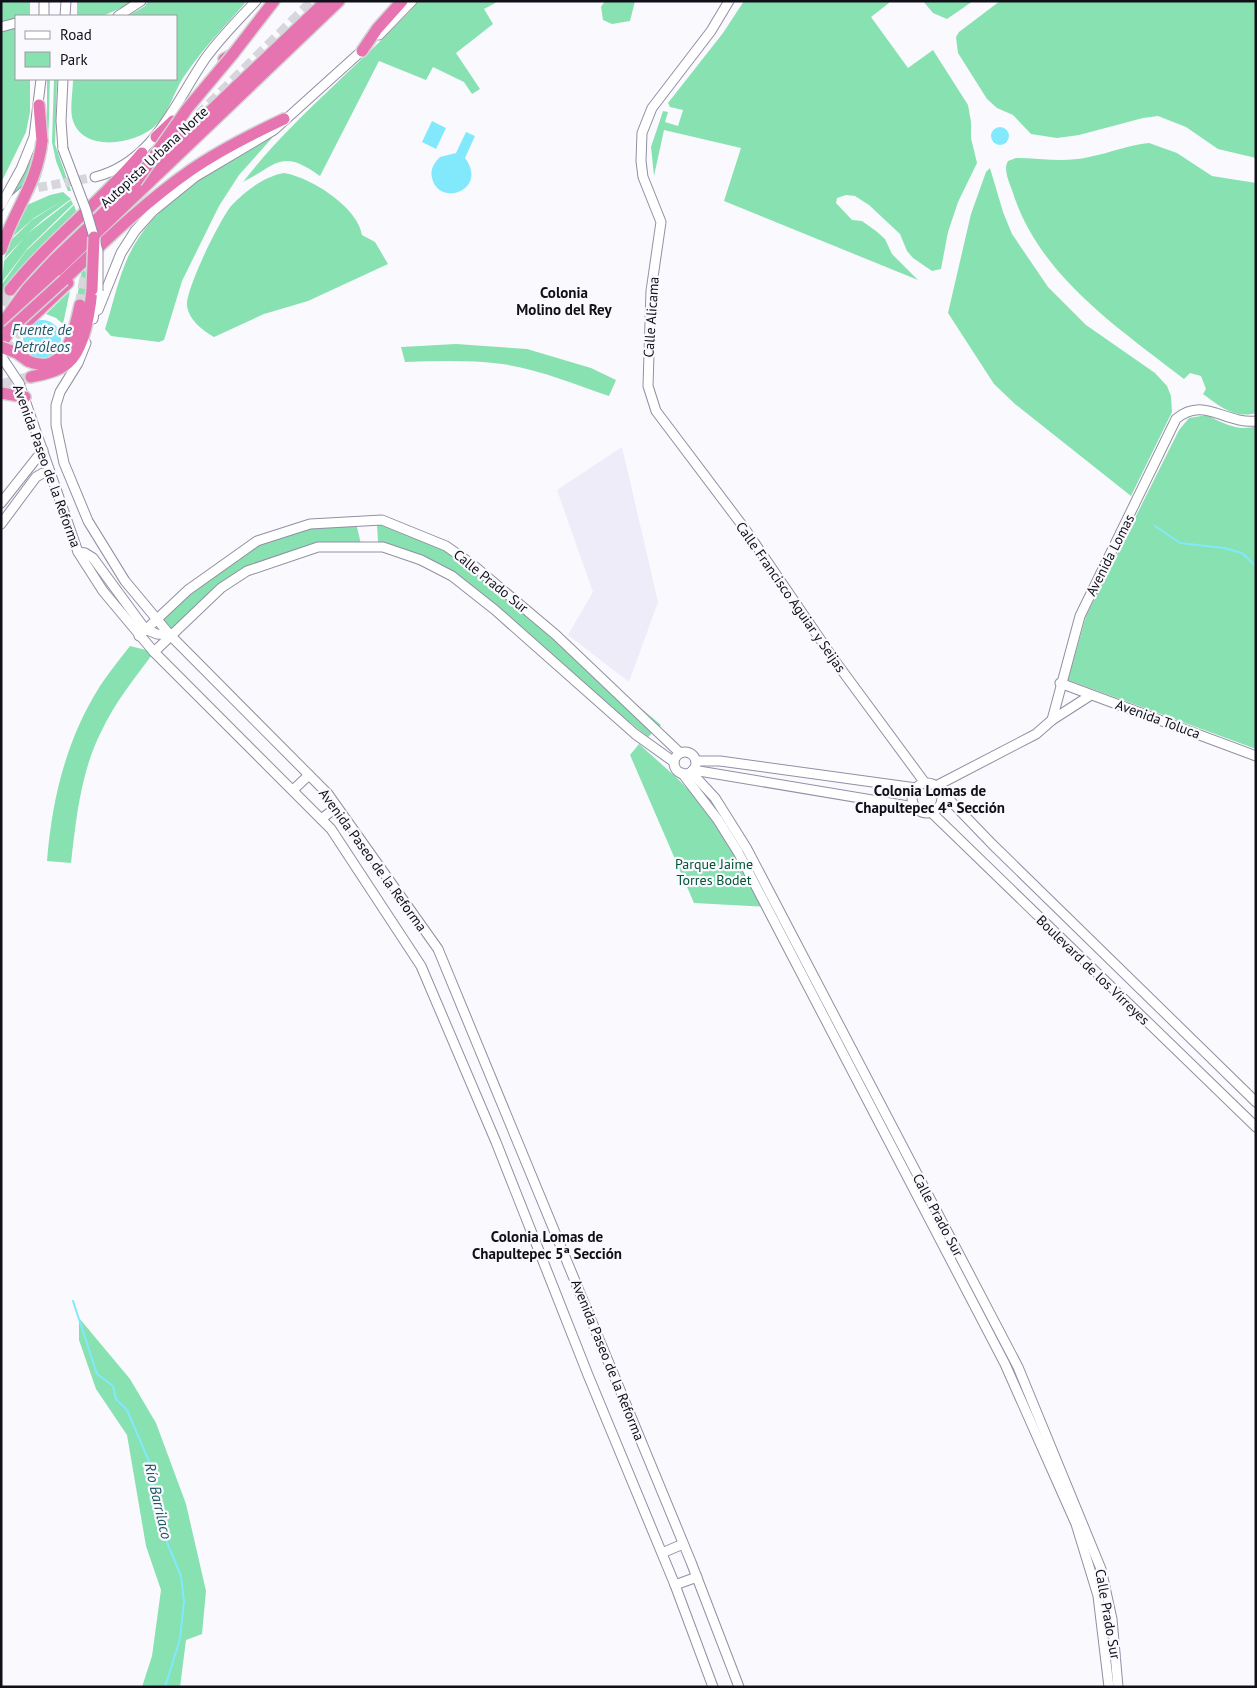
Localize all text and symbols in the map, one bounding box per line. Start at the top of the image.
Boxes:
legend [15,15,178,80]
text: Road [60,25,92,44]
text: Park [60,50,88,69]
street label: Autopista Urbana Norte [96,102,212,212]
street label: Calle Alicama [639,276,663,358]
district label: Colonia Molino del Rey [516,283,612,319]
water label: Fuente de Petróleos [12,320,72,356]
street label: Avenida Paseo de la Reforma [9,382,85,550]
street label: Avenida Lomas [1082,511,1138,599]
street label: Calle Francisco Aguiar y Seijas [732,518,850,676]
street label: Calle Prado Sur [450,545,532,617]
street label: Avenida Toluca [1113,695,1203,743]
district label: Colonia Lomas de Chapultepec 4ª Sección [855,781,1005,817]
street label: Avenida Paseo de la Reforma [315,785,431,935]
park label: Parque Jaime Torres Bodet [675,855,753,889]
street label: Boulevard de los Virreyes [1033,911,1153,1029]
street label: Calle Prado Sur [909,1170,967,1260]
district label: Colonia Lomas de Chapultepec 5ª Sección [472,1227,622,1263]
street label: Avenida Paseo de la Reforma [567,1277,649,1443]
water label: Río Barrilaco [140,1461,176,1541]
street label: Calle Prado Sur [1091,1567,1125,1661]

